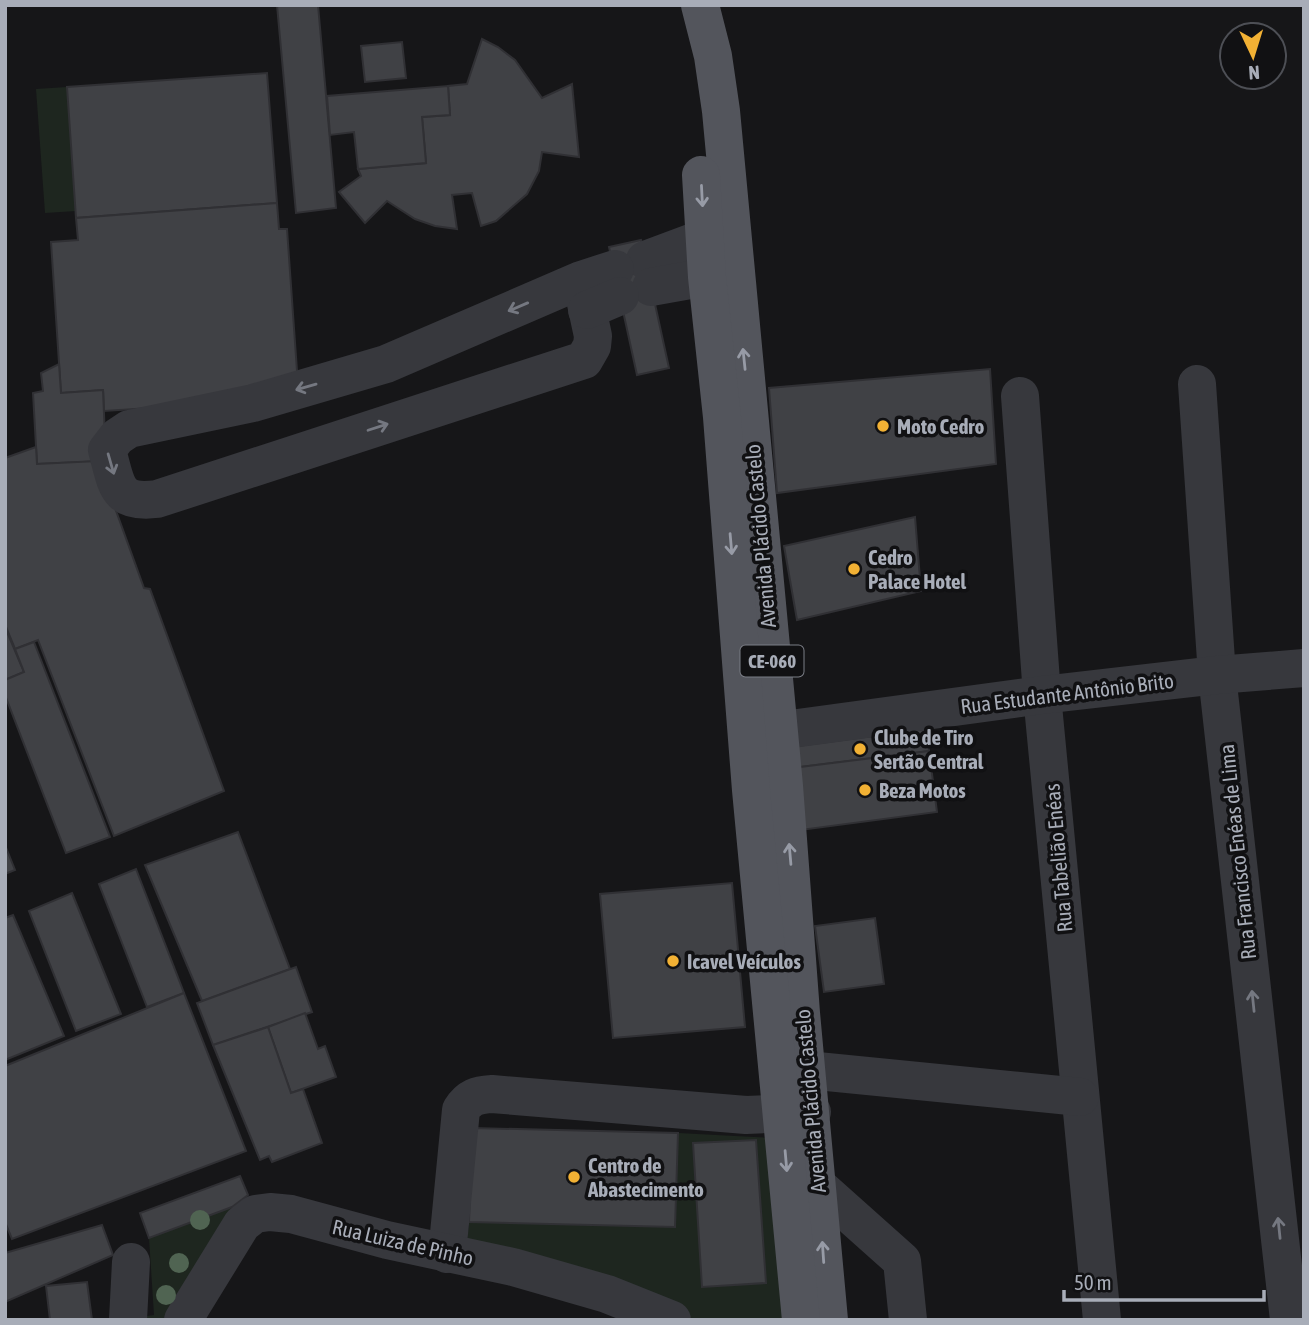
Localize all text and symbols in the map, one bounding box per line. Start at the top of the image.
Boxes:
north arrow [1218,21,1288,91]
text: N [1248,62,1261,84]
one-way arrow [696,184,709,206]
one-way arrow [508,301,529,314]
one-way arrow [737,348,750,371]
one-way arrow [295,382,317,395]
place label: Moto Cedro [897,414,985,438]
marker: Moto Cedro [875,418,891,434]
one-way arrow [367,420,389,433]
street label: Avenida Plácido Castelo [740,443,780,629]
one-way arrow [105,453,118,475]
one-way arrow [725,533,738,555]
place label: Cedro Palace Hotel [868,545,967,593]
marker: Cedro Palace Hotel [846,561,862,577]
road number: CE-060 [740,646,804,676]
street label: Rua Estudante Antônio Brito [959,668,1175,718]
place label: Clube de Tiro Sertão Central [874,725,984,773]
marker: Clube de Tiro Sertão Central [852,741,868,757]
street label: Rua Francisco Enéas de Lima [1214,743,1260,961]
place label: Beza Motos [879,778,966,802]
marker: Beza Motos [857,782,873,798]
street label: Rua Tabelião Enéas [1040,783,1076,933]
one-way arrow [783,843,796,866]
place label: Icavel Veículos [687,949,801,973]
marker: Icavel Veículos [665,953,681,969]
one-way arrow [1247,991,1260,1013]
street label: Avenida Plácido Castelo [790,1008,830,1194]
one-way arrow [779,1150,792,1172]
place label: Centro de Abastecimento [587,1153,704,1201]
marker: Centro de Abastecimento [566,1169,582,1185]
street label: Rua Luiza de Pinho [330,1214,476,1270]
one-way arrow [1272,1217,1285,1239]
one-way arrow [816,1241,829,1263]
scale bar [1064,1258,1264,1302]
text: 50 m [1074,1270,1112,1294]

